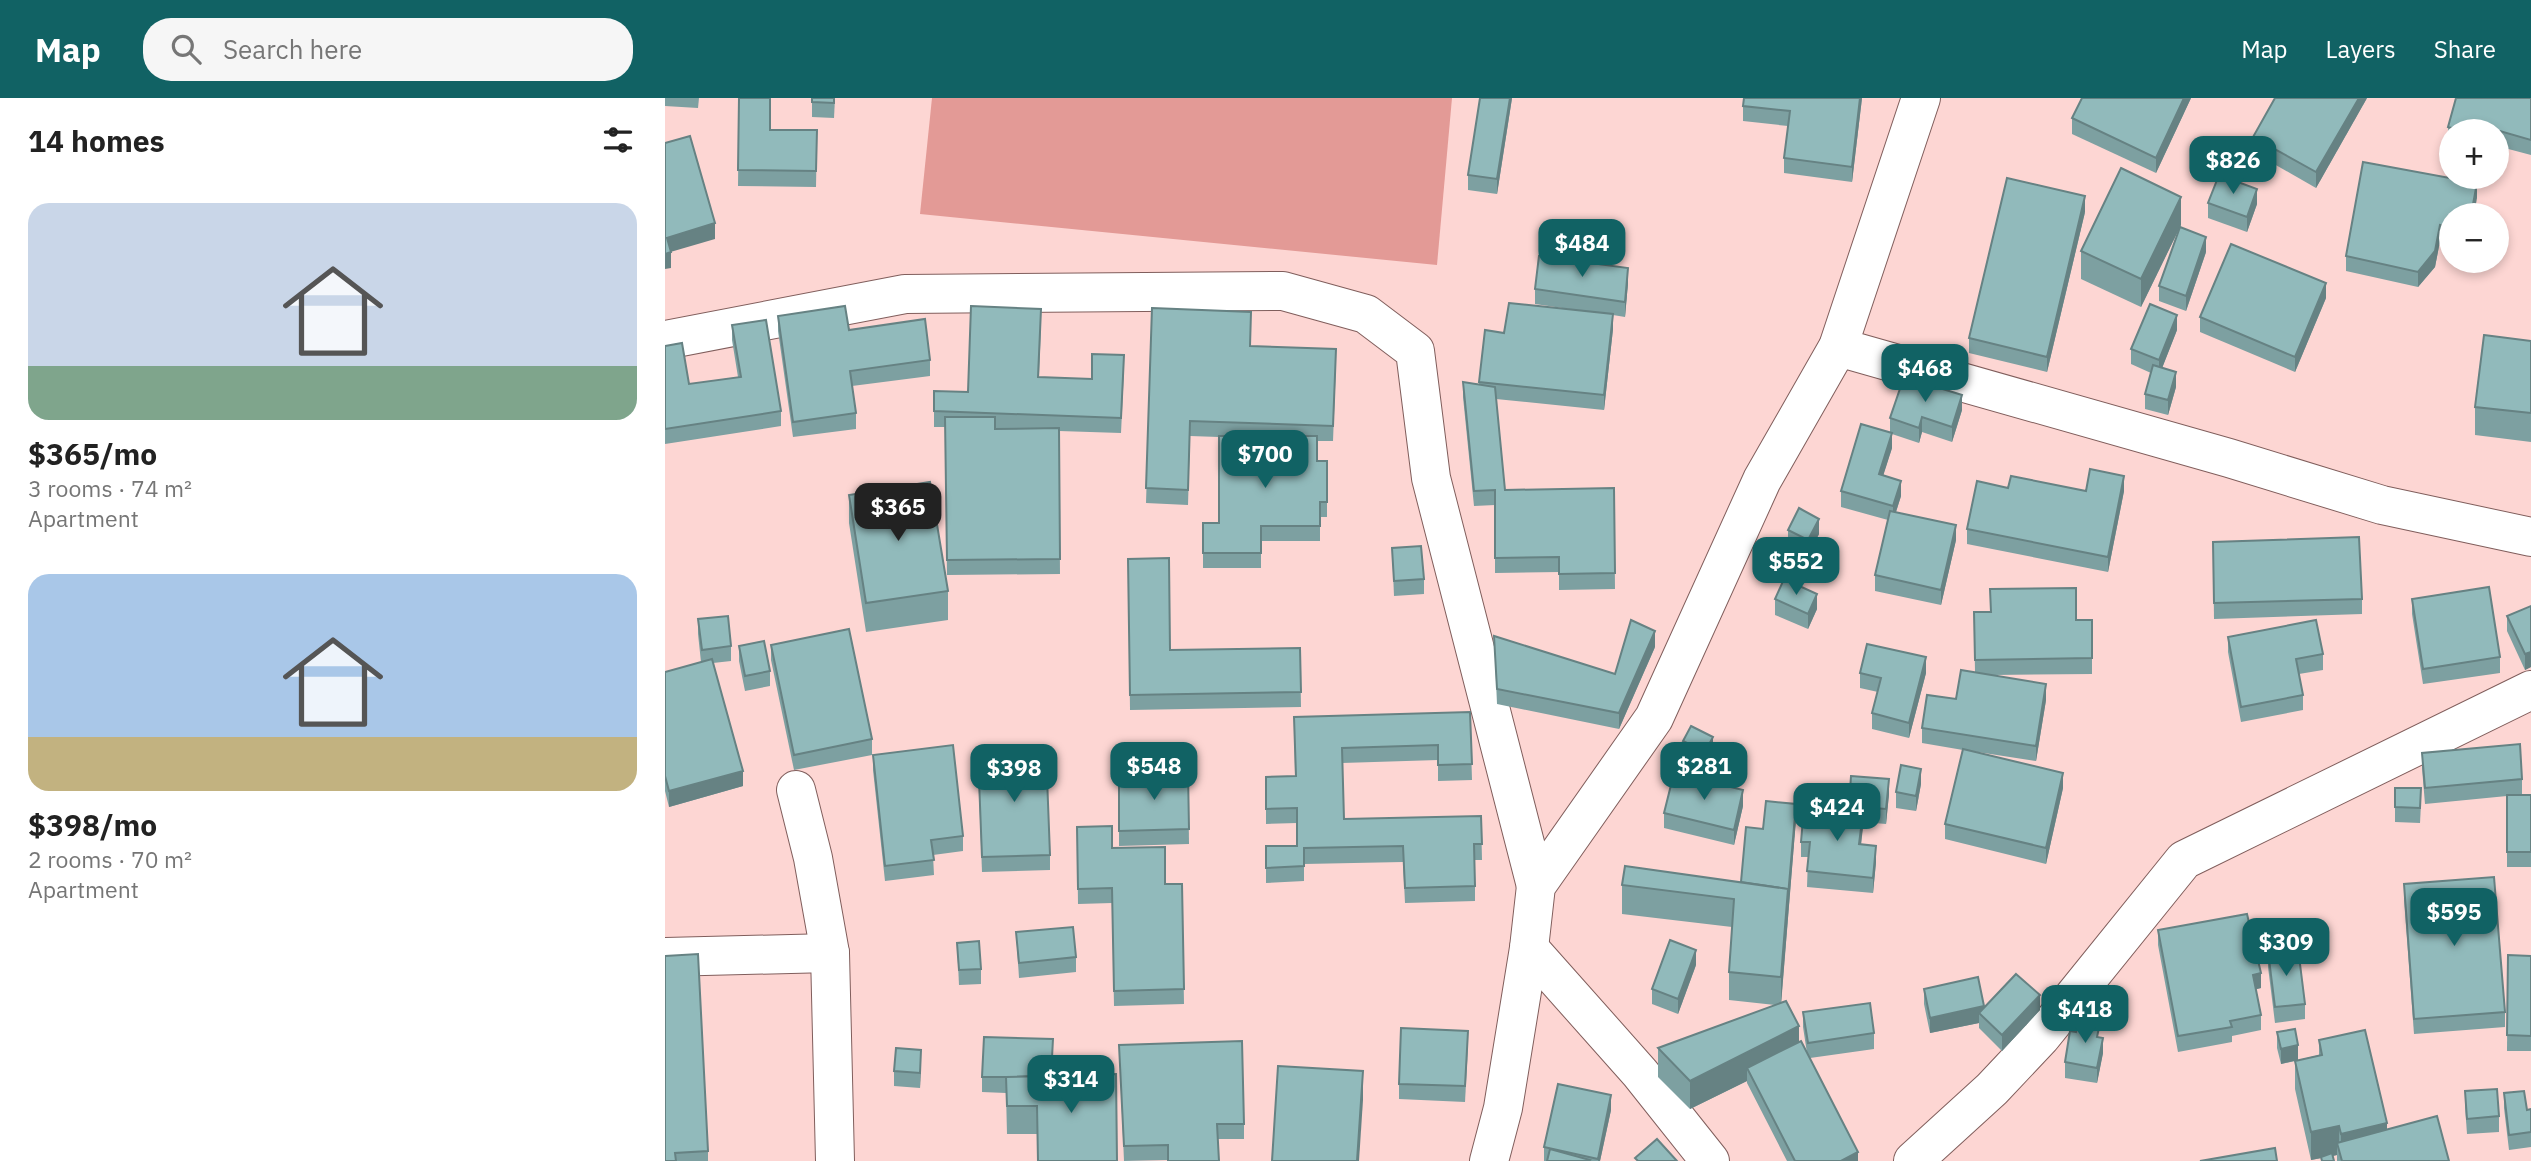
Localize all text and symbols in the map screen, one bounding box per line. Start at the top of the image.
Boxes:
search box [143,18,633,81]
text: Map [35,28,101,71]
icon: search [167,30,205,68]
text: Search here [223,32,362,66]
text: Map [2241,33,2288,65]
text: Layers [2326,33,2396,65]
text: Share [2434,33,2496,65]
map controls [2439,119,2509,273]
button: + [2439,119,2509,189]
text: 14 homes [28,121,165,160]
icon: filters [599,121,637,159]
pin: $826 [2192,136,2274,196]
text: $826 [2205,144,2261,174]
button: − [2439,203,2509,273]
pin: $484 [1541,220,1623,279]
text: $484 [1554,227,1610,257]
icon: home [270,248,396,374]
pin: $468 [1884,344,1966,404]
text: $468 [1897,352,1953,382]
pin: $700 [1224,430,1306,490]
text: $365/mo [28,434,157,473]
text: $700 [1237,438,1293,468]
text: 3 rooms · 74 m² [28,473,192,503]
pin: $365 [857,484,939,543]
text: $365 [870,491,926,521]
text: Apartment [28,503,139,533]
pin: $552 [1755,538,1837,597]
text: $552 [1768,545,1824,575]
icon: home [270,619,396,745]
pin: $548 [1113,742,1195,802]
pin: $281 [1663,742,1745,802]
pin: $398 [973,744,1055,804]
text: $548 [1126,750,1182,780]
text: $281 [1676,750,1732,780]
text: $398 [986,752,1042,782]
pin: $424 [1796,784,1878,843]
text: $424 [1809,791,1865,821]
text: $398/mo [28,805,157,844]
text: 2 rooms · 70 m² [28,844,192,874]
text: Apartment [28,874,139,904]
pin: $595 [2413,888,2495,948]
text: $595 [2426,896,2482,926]
pin: $309 [2245,918,2327,978]
text: $309 [2258,926,2314,956]
pin: $418 [2044,986,2126,1045]
text: $418 [2057,993,2113,1023]
pin: $314 [1030,1056,1112,1115]
text: $314 [1043,1063,1099,1093]

